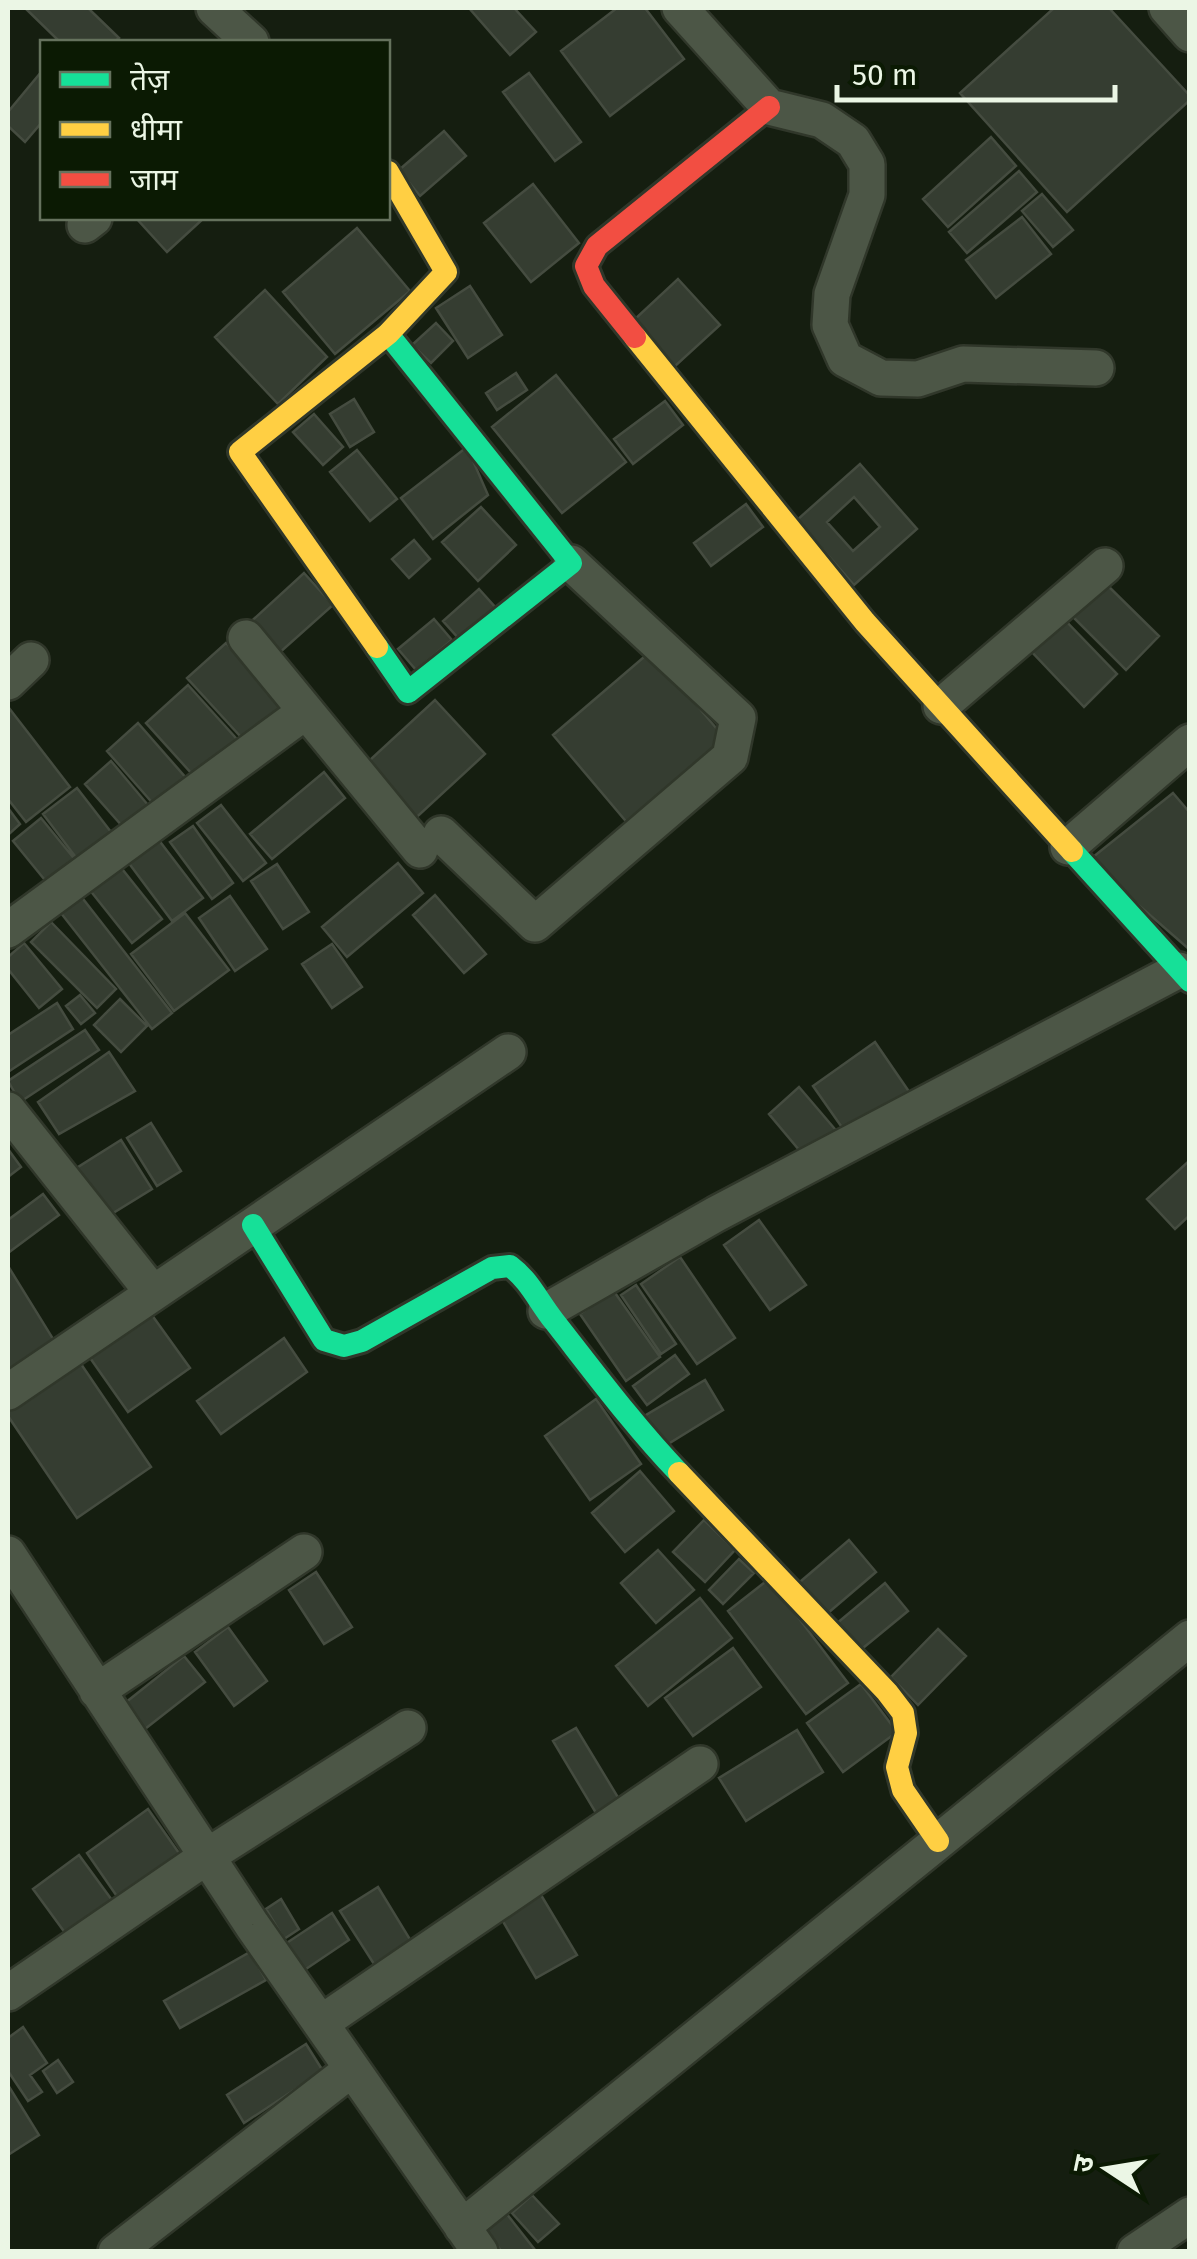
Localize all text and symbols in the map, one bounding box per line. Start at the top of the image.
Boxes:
legend [40,40,390,220]
scale bar [837,40,1114,102]
text: 50 m [852,57,917,93]
text: तेज़ [130,62,170,98]
text: धीमा [130,112,183,148]
text: जाम [130,162,179,198]
north arrow [1057,2119,1157,2219]
text: उ [1065,2152,1101,2175]

